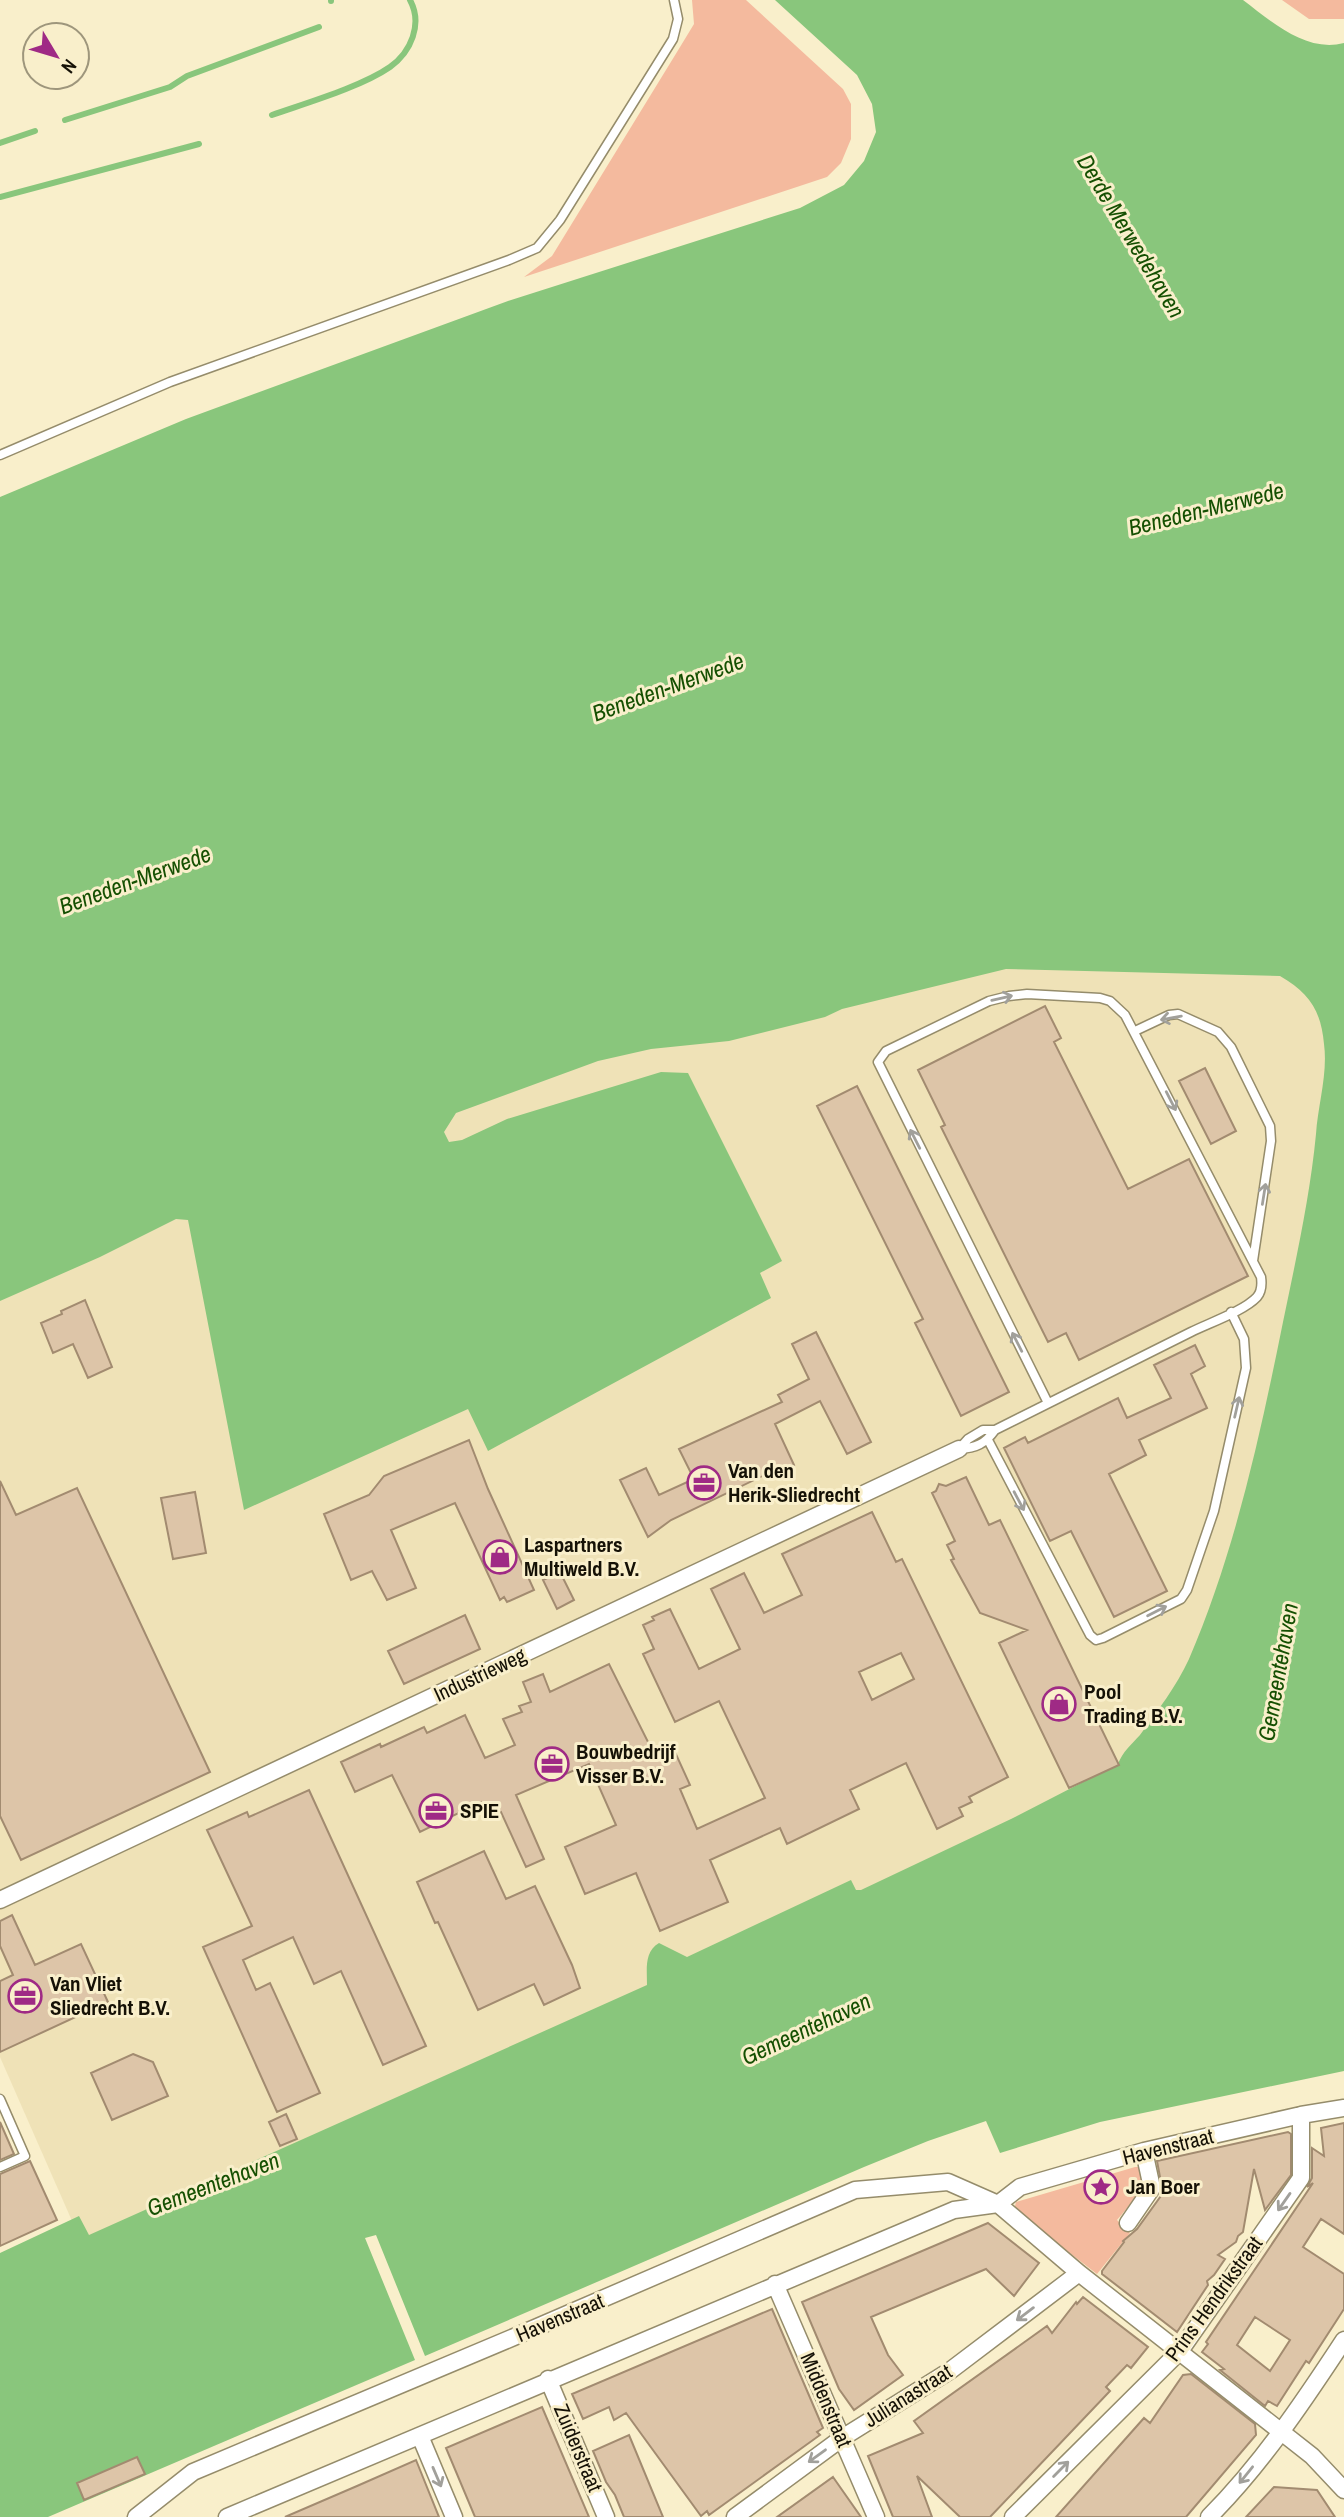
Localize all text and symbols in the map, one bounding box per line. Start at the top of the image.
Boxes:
north arrow [21,21,91,91]
text: N [56,54,83,79]
water label: Derde Merwedehaven [1070,148,1192,323]
water label: Beneden-Merwede [1125,474,1287,543]
water label: Beneden-Merwede [588,645,748,728]
water label: Beneden-Merwede [55,838,215,921]
one-way arrow [990,991,1013,1004]
one-way arrow [1161,1012,1183,1025]
one-way arrow [1165,1090,1179,1111]
one-way arrow [908,1129,922,1150]
one-way arrow [1257,1183,1270,1206]
one-way arrow [1010,1332,1024,1353]
one-way arrow [1231,1396,1244,1419]
place label: Van den Herik-Sliedrecht [728,1456,860,1509]
office icon: Van den Herik-Sliedrecht [685,1464,723,1502]
one-way arrow [1013,1490,1027,1510]
place label: Laspartners Multiweld B.V. [524,1530,639,1583]
shop icon: Laspartners Multiweld B.V. [481,1538,519,1576]
water label: Gemeentehaven [1250,1601,1305,1743]
one-way arrow [1146,1603,1167,1617]
street label: Industrieweg [429,1640,531,1709]
place label: Pool Trading B.V. [1084,1677,1183,1730]
shop icon: Pool Trading B.V. [1040,1685,1078,1723]
place label: Bouwbedrijf Visser B.V. [576,1737,676,1790]
office icon: Bouwbedrijf Visser B.V. [533,1745,571,1783]
office icon: SPIE [417,1792,455,1830]
place label: SPIE [460,1796,499,1825]
place label: Van Vliet Sliedrecht B.V. [50,1969,170,2022]
office icon: Van Vliet Sliedrecht B.V. [6,1977,44,2015]
water label: Gemeentehaven [736,1985,876,2072]
street label: Havenstraat [1119,2121,1217,2172]
water label: Gemeentehaven [142,2144,283,2223]
place icon: Jan Boer [1082,2168,1120,2206]
place label: Jan Boer [1126,2172,1200,2201]
one-way arrow [1277,2192,1291,2211]
street label: Prins Hendrikstraat [1158,2230,1269,2367]
street label: Havenstraat [511,2286,608,2349]
one-way arrow [1016,2307,1035,2321]
street label: Middenstraat [793,2348,860,2452]
street label: Julianastraat [858,2357,957,2434]
street label: Zuiderstraat [547,2399,610,2496]
one-way arrow [808,2449,827,2464]
one-way arrow [1053,2461,1070,2478]
one-way arrow [431,2465,444,2487]
one-way arrow [1238,2465,1253,2483]

